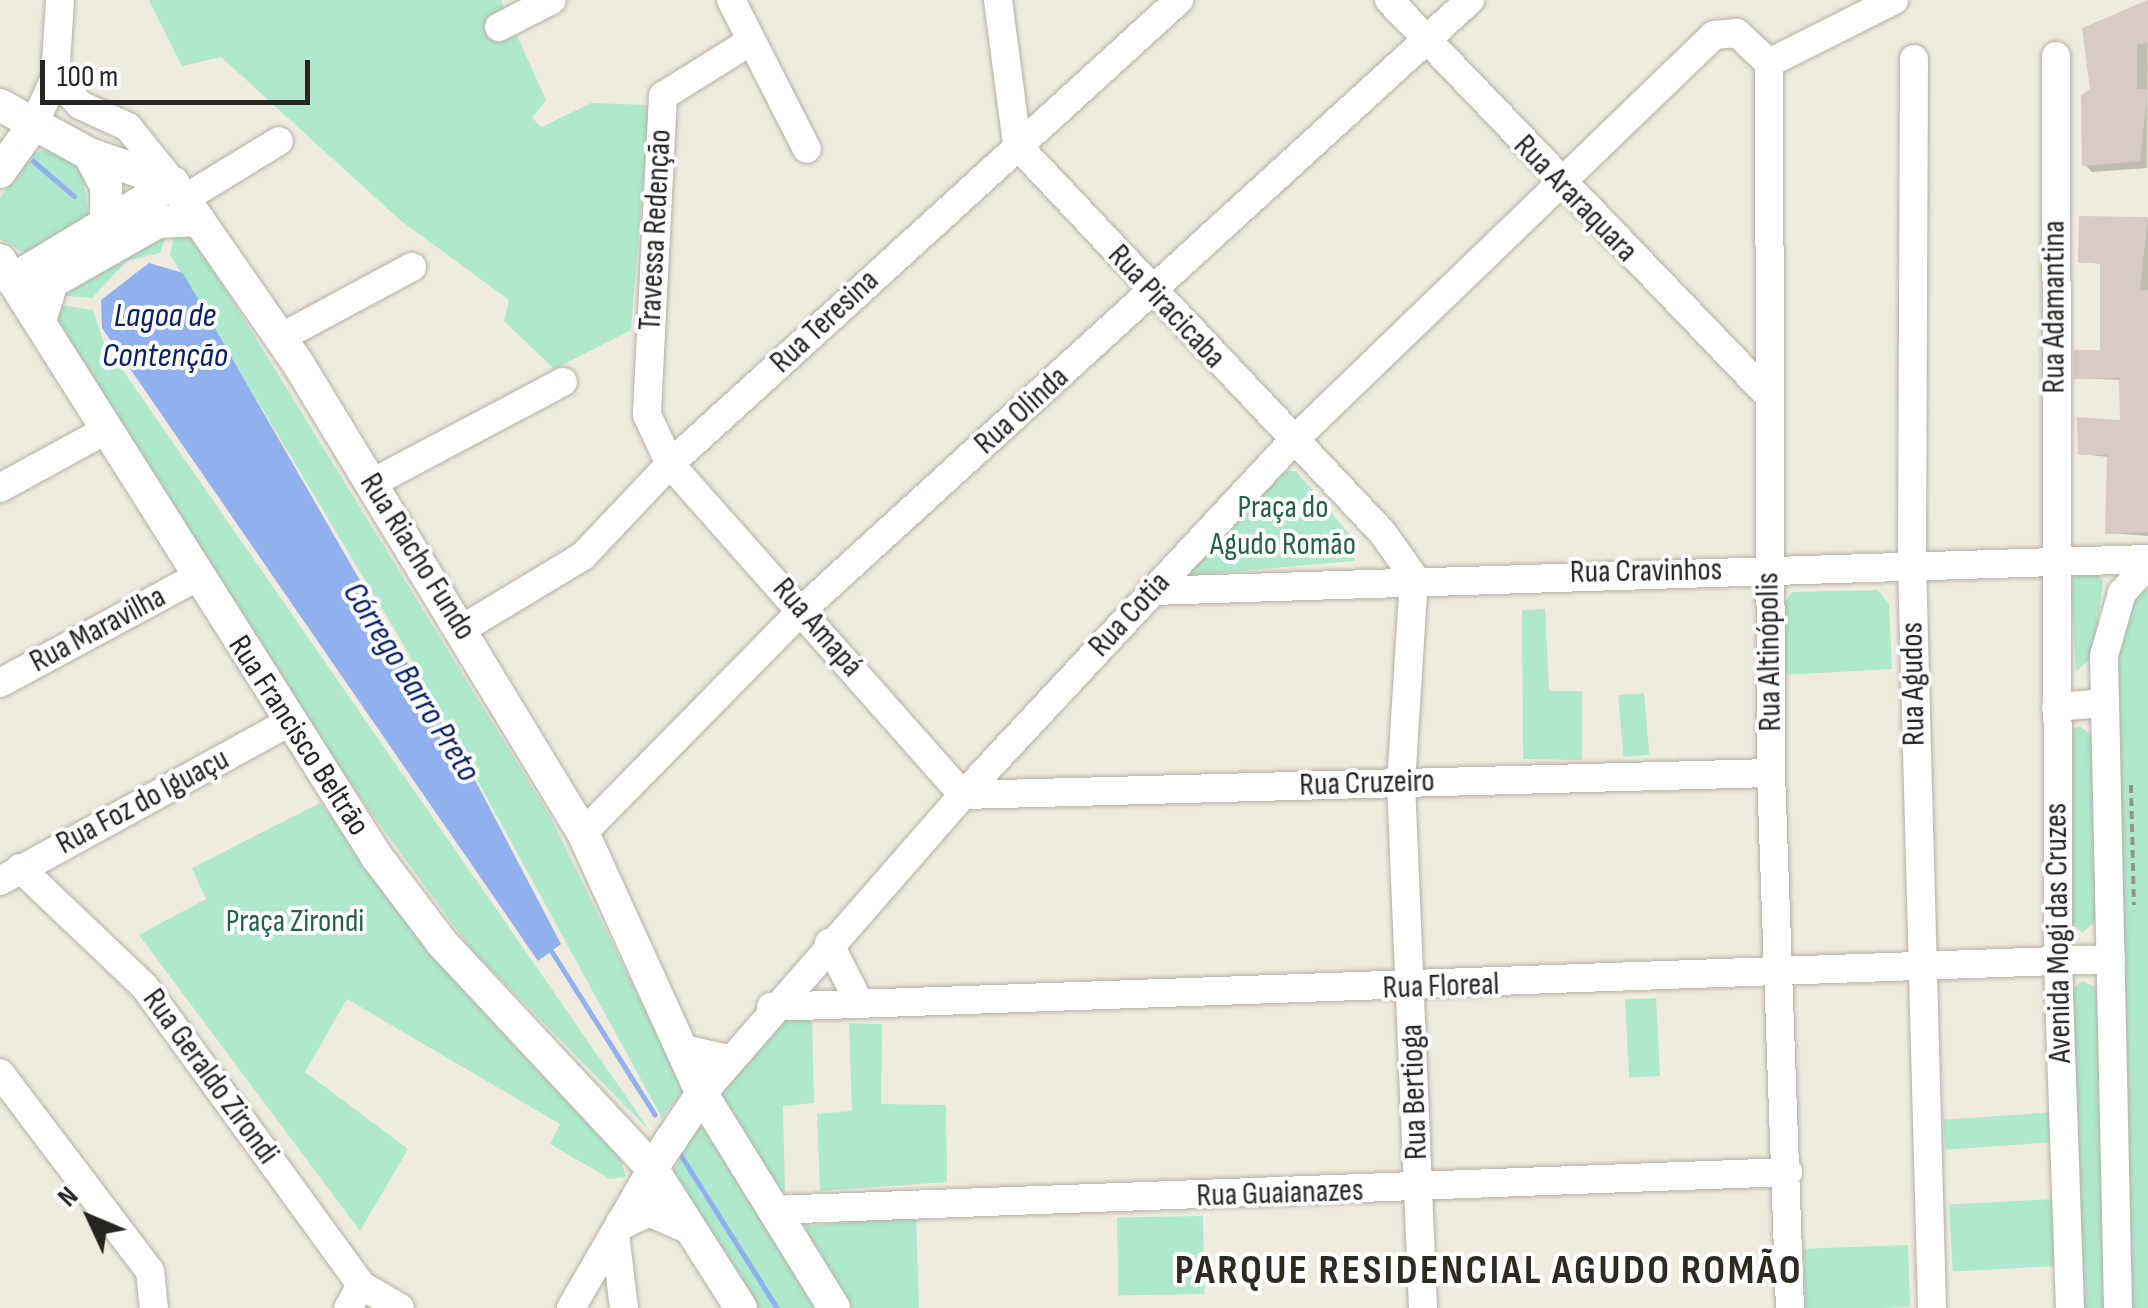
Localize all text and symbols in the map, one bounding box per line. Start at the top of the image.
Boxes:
scale bar [45,40,315,102]
text: 100 m [57,59,118,95]
street label: Rua Araraquara [1505,127,1645,271]
street label: Travessa Redenção [632,128,680,332]
street label: Rua Adamantina [2036,221,2074,393]
street label: Rua Piracicaba [1099,237,1233,377]
street label: Rua Teresina [763,262,887,382]
water label: Lagoa de Contenção [102,295,228,377]
street label: Rua Olinda [967,359,1077,463]
street label: Rua Riacho Fundo [351,467,483,647]
park label: Praça do Agudo Romão [1210,490,1356,565]
street label: Rua Cravinhos [1570,551,1722,593]
street label: Rua Cotia [1081,565,1179,665]
street label: Rua Amapá [764,571,870,685]
street label: Rua Altinópolis [1749,572,1791,732]
water label: Córrego Barro Preto [333,574,489,790]
street label: Rua Maravilha [24,578,172,682]
street label: Rua Agudos [1894,622,1934,746]
street label: Rua Francisco Beltrão [219,629,377,843]
street label: Rua Foz do Iguaçu [50,741,236,863]
street label: Rua Cruzeiro [1299,762,1435,806]
street label: Avenida Mogi das Cruzes [2038,803,2080,1063]
park label: Praça Zirondi [226,903,364,941]
street label: Rua Floreal [1382,966,1500,1008]
street label: Rua Geraldo Zirondi [134,982,286,1172]
street label: Rua Bertioga [1393,1023,1437,1161]
north arrow [40,1168,140,1268]
street label: Rua Guaianazes [1196,1172,1364,1216]
text: N [51,1180,85,1214]
district label: PARQUE RESIDENCIAL AGUDO ROMÃO [1175,1246,1803,1296]

